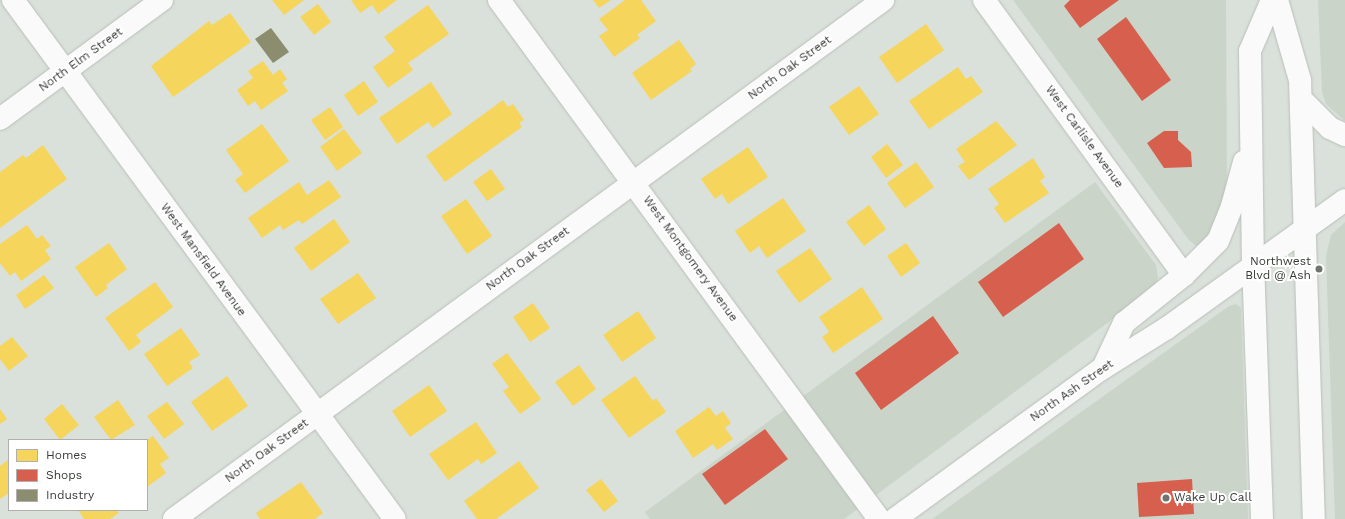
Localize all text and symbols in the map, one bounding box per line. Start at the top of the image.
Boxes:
street label: North Elm Street [36,25,126,95]
street label: North Oak Street [745,33,835,103]
street label: West Carlisle Avenue [1042,83,1126,191]
street label: West Montgomery Avenue [639,193,741,325]
street label: West Mansfield Avenue [157,200,249,320]
street label: North Oak Street [483,224,573,294]
place label: Northwest Blvd @ Ash [1245,255,1311,283]
marker: Northwest Blvd @ Ash [1314,264,1324,274]
street label: North Ash Street [1027,357,1117,425]
street label: North Oak Street [222,416,312,486]
legend [8,439,148,511]
text: Homes [46,448,87,462]
text: Shops [46,468,82,482]
text: Industry [46,488,94,502]
place label: Wake Up Call [1174,491,1252,505]
marker: Wake Up Call [1161,493,1171,503]

